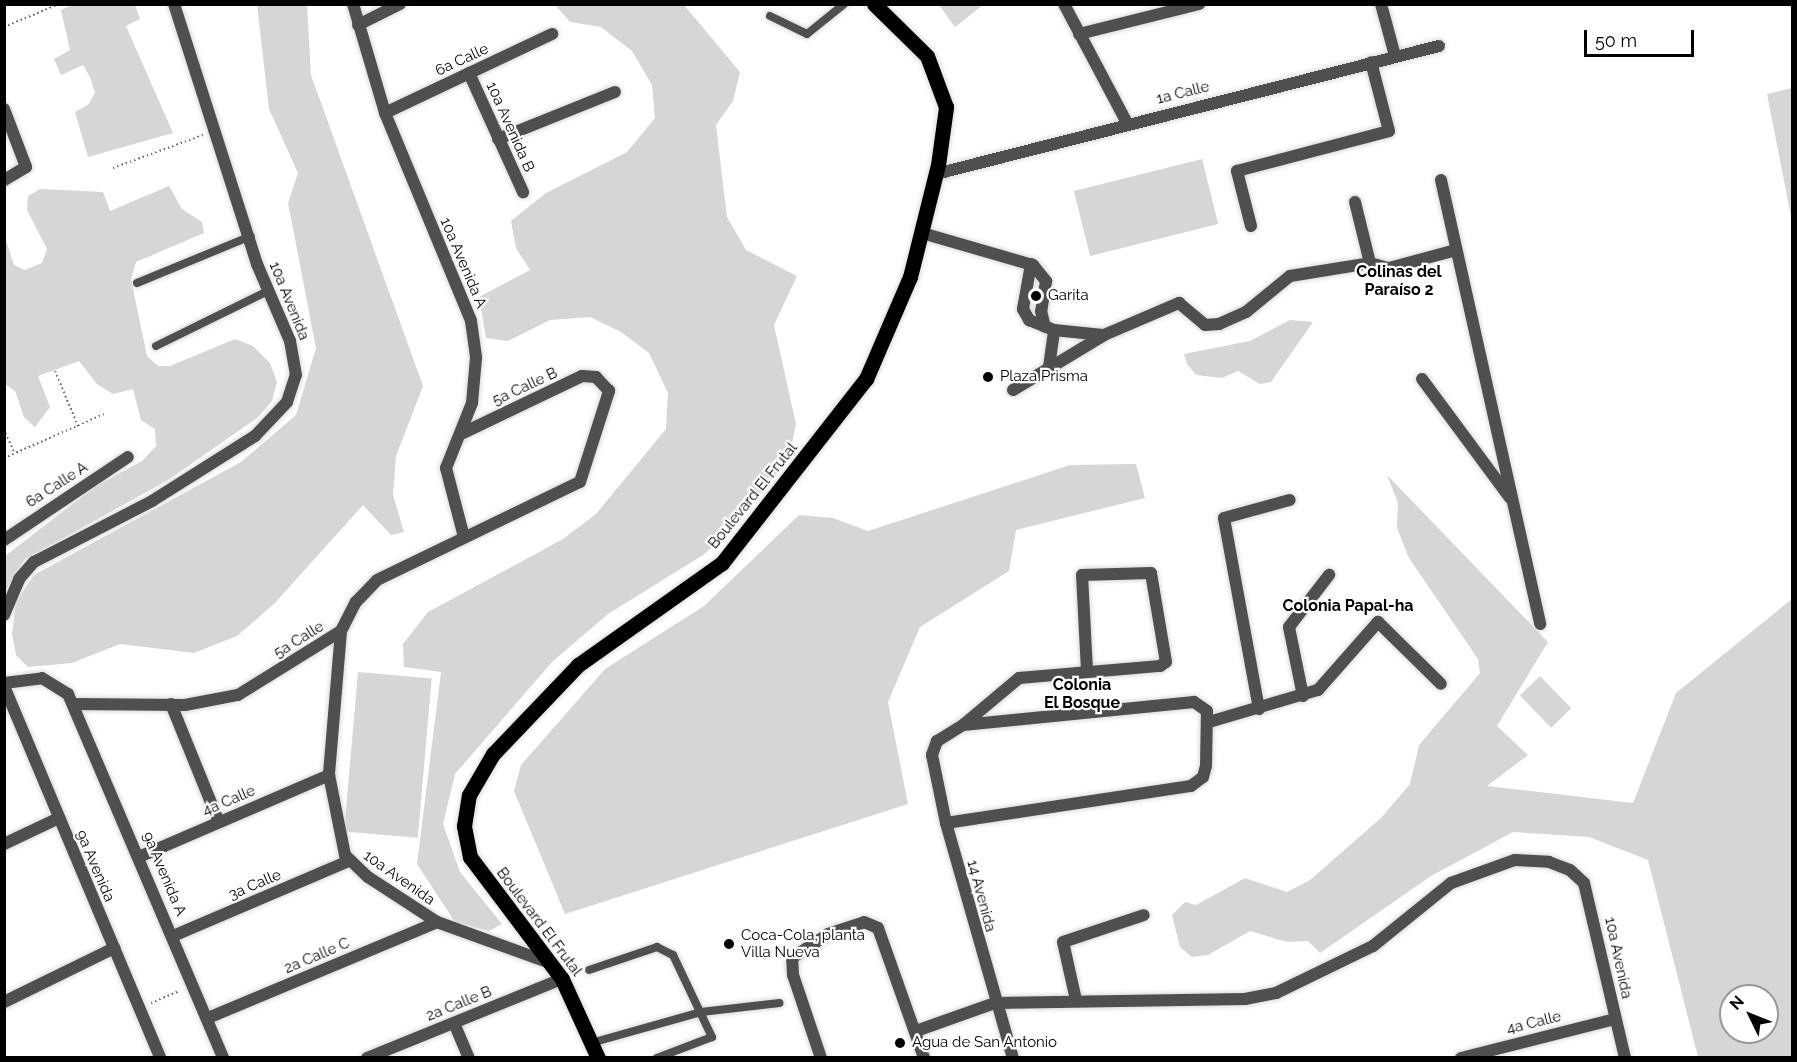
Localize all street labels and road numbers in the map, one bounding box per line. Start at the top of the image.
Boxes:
street label: 6a Calle [433,40,491,80]
street label: 1a Calle [1155,78,1211,108]
street label: 10a Avenida B [482,79,538,175]
street label: 10a Avenida A [436,215,490,311]
street label: 10a Avenida [265,259,313,343]
street label: 5a Calle B [490,364,560,410]
street label: Boulevard El Frutal [705,439,801,553]
street label: 6a Calle A [23,458,91,512]
street label: 5a Calle [271,618,327,662]
street label: 4a Calle [200,782,258,820]
street label: 9a Avenida [72,827,118,905]
street label: 9a Avenida A [138,829,190,919]
street label: 10a Avenida [360,847,438,909]
street label: 14 Avenida [963,858,999,934]
street label: Boulevard El Frutal [492,864,586,980]
street label: 3a Calle [226,866,284,904]
street label: 10a Avenida [1601,915,1635,1001]
street label: 2a Calle C [282,934,352,978]
street label: 2a Calle B [424,983,494,1025]
street label: 4a Calle [1505,1008,1563,1038]

